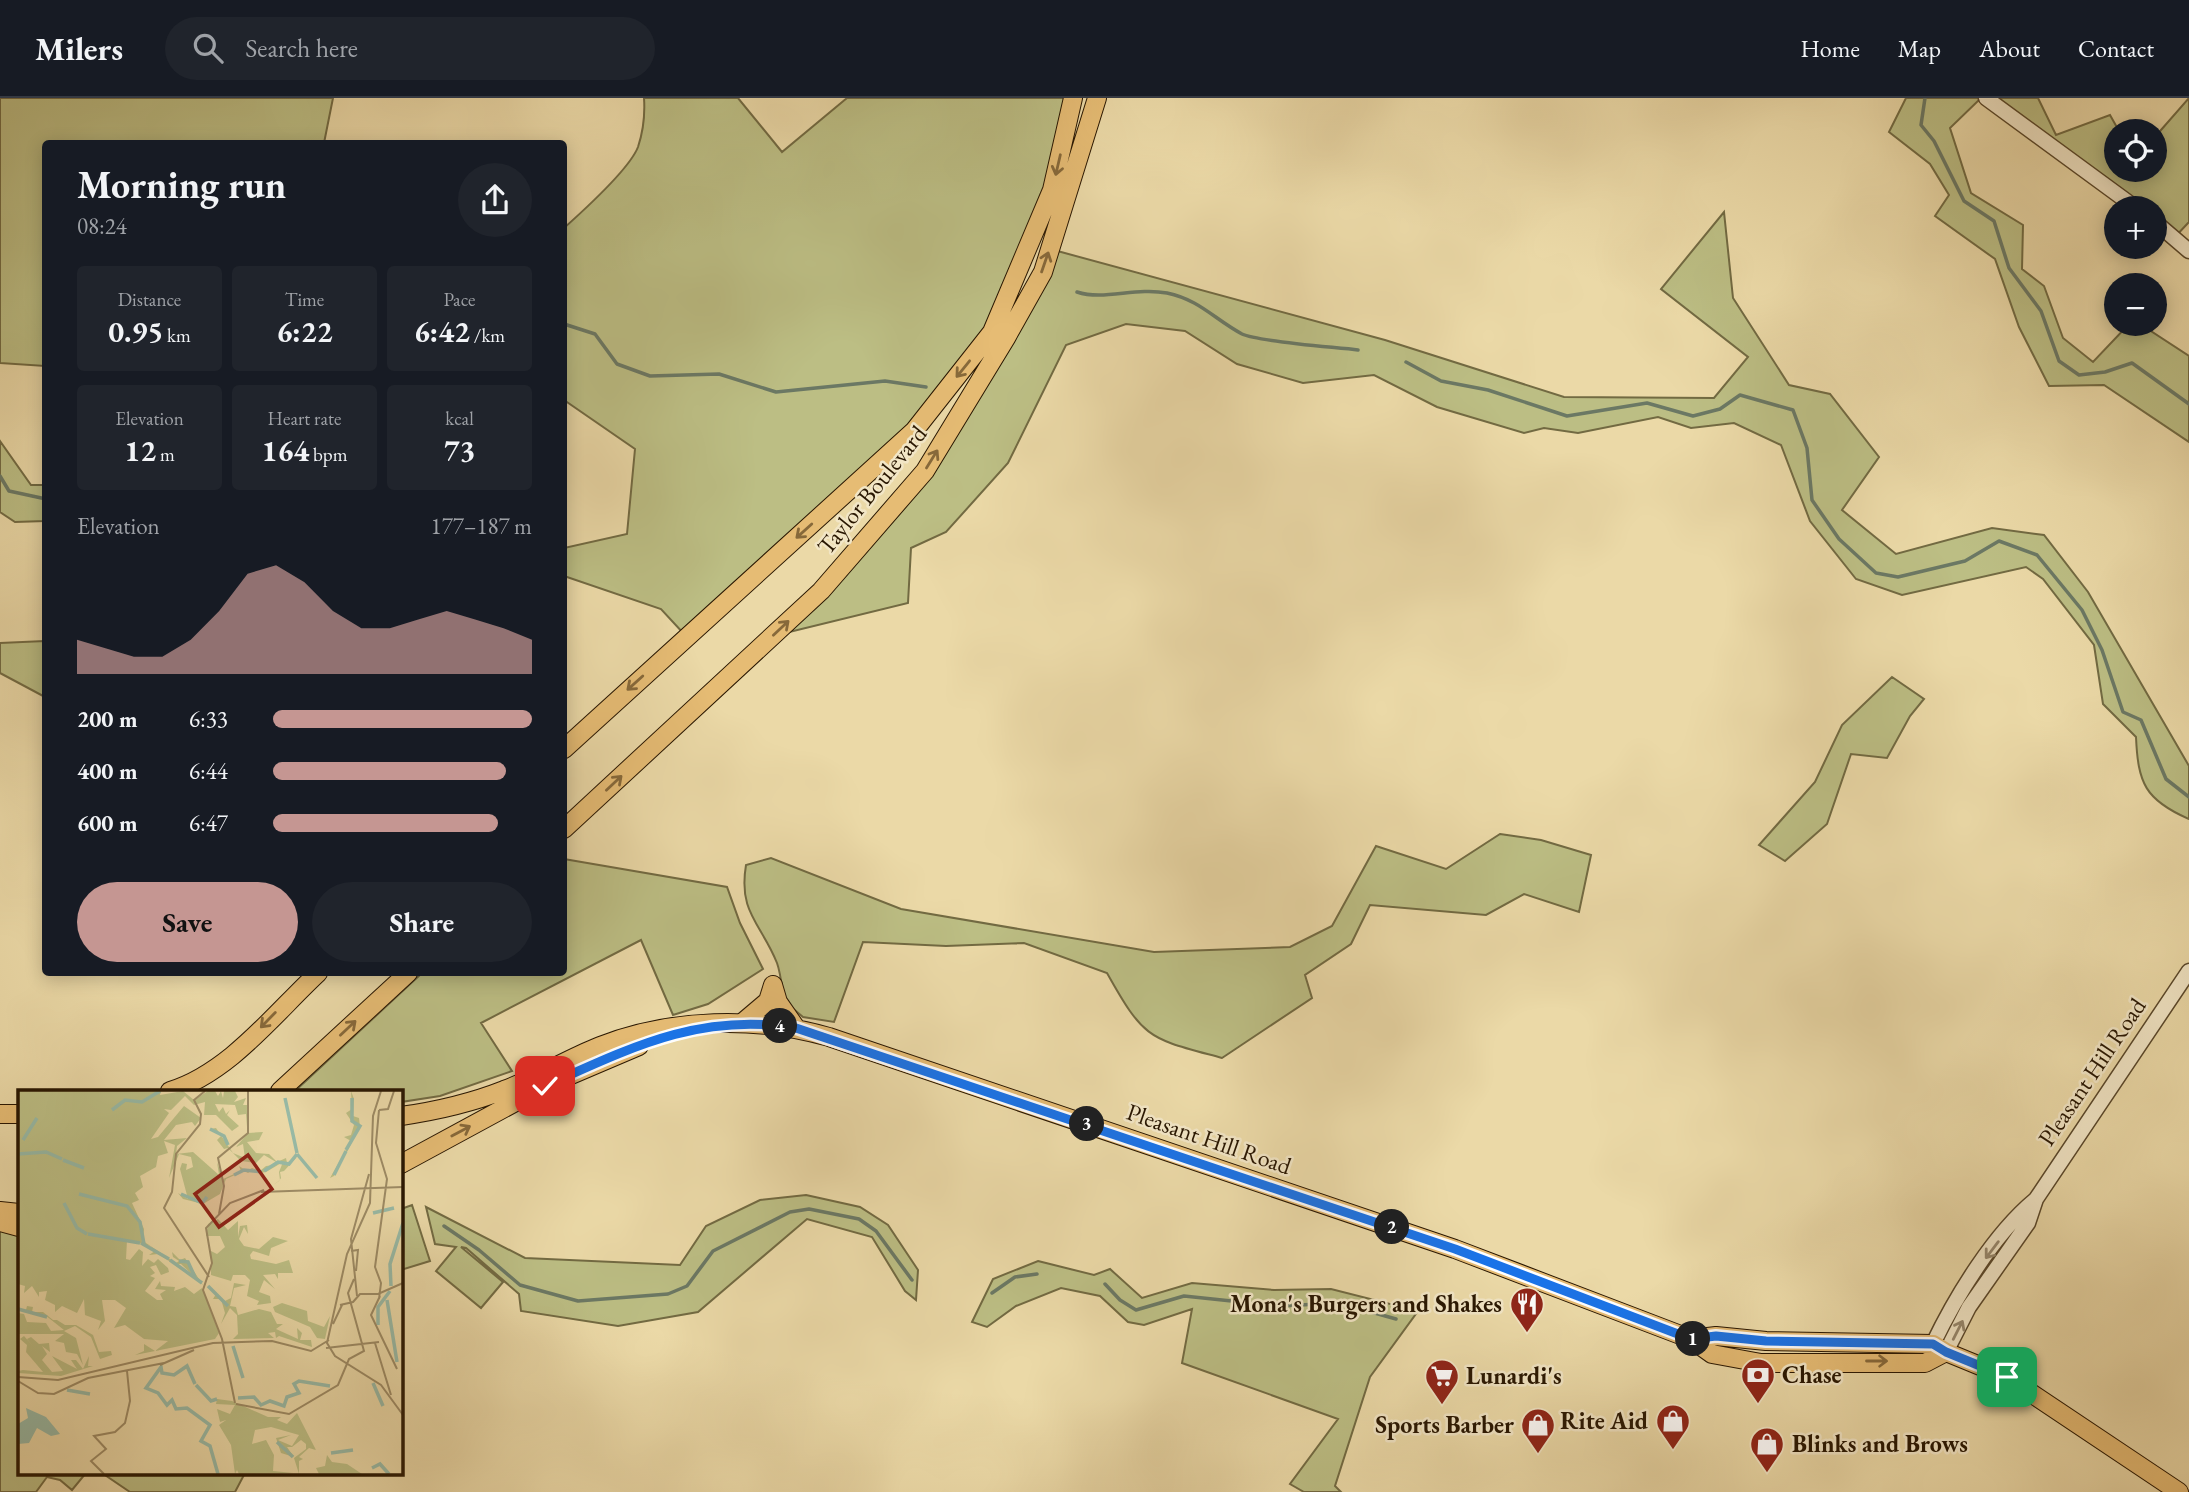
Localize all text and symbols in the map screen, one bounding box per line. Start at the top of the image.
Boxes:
search box [165,17,655,80]
text: Milers [35,27,123,70]
icon: search [189,29,227,67]
text: Search here [245,31,358,65]
text: Home [1800,33,1860,64]
text: Map [1898,33,1941,64]
text: About [1979,33,2040,64]
text: Contact [2078,33,2154,64]
map controls [2104,119,2167,336]
button: locate [2104,119,2167,182]
one-way arrow [1051,153,1064,176]
text: Morning run [77,160,286,209]
button: share [458,163,532,237]
button: + [2104,196,2167,259]
text: 08:24 [77,211,127,241]
one-way arrow [1040,252,1053,274]
button: − [2104,273,2167,336]
text: Distance [118,287,181,312]
text: Time [285,287,324,312]
text: Pace [444,287,475,312]
text: 0.95 [108,312,163,351]
text: 6:22 [276,312,333,351]
text: 6:42 [414,312,470,351]
text: km [163,323,191,348]
text: /km [470,323,505,348]
one-way arrow [955,360,971,378]
text: Elevation [115,406,184,431]
text: Heart rate [268,406,341,431]
text: kcal [445,406,474,431]
street label: Taylor Boulevard [810,418,934,561]
text: 12 [124,431,156,470]
text: 164 [262,431,309,470]
text: 73 [444,431,475,470]
text: m [156,442,175,467]
text: bpm [309,442,347,467]
one-way arrow [926,450,940,470]
text: Elevation [77,511,160,541]
text: 177–187 m [431,511,532,541]
one-way arrow [796,522,813,539]
one-way arrow [772,620,789,637]
one-way arrow [627,675,644,692]
text: 200 m [77,704,138,734]
text: 6:33 [189,704,228,734]
text: 400 m [77,756,138,786]
text: 6:44 [189,756,228,786]
one-way arrow [605,774,622,791]
text: 600 m [77,808,138,838]
text: 6:47 [189,808,228,838]
button: Save [77,882,298,962]
button: Share [312,882,532,962]
street label: Pleasant Hill Road [2031,991,2153,1152]
pin: 4 [762,1009,798,1044]
one-way arrow [260,1011,277,1028]
text: 4 [774,1013,785,1038]
one-way arrow [339,1020,356,1037]
pin [515,1056,575,1116]
icon: check [526,1067,564,1105]
inset map [18,1090,402,1474]
street label: Pleasant Hill Road [1123,1096,1296,1181]
pin: 3 [1070,1107,1104,1142]
text: 3 [1081,1111,1092,1136]
one-way arrow [450,1124,471,1138]
pin: 2 [1374,1210,1410,1244]
text: 2 [1386,1214,1397,1239]
one-way arrow [1984,1241,1999,1259]
restaurant icon: Mona's Burgers and Shakes [1508,1285,1546,1334]
place label: Mona's Burgers and Shakes [1230,1288,1502,1320]
one-way arrow [1951,1320,1965,1341]
pin: 1 [1676,1322,1710,1356]
text: 1 [1687,1326,1698,1351]
pin [1977,1347,2037,1407]
one-way arrow [1865,1354,1888,1368]
bank icon: Chase [1739,1356,1777,1405]
supermarket icon: Lunardi's [1423,1357,1461,1406]
icon: arrive [1988,1358,2026,1396]
place label: Chase [1782,1359,1842,1390]
place label: Lunardi's [1466,1360,1562,1391]
shop icon: Rite Aid [1654,1402,1692,1451]
place label: Rite Aid [1560,1405,1649,1436]
shop icon: Sports Barber [1519,1406,1557,1455]
place label: Sports Barber [1375,1409,1514,1440]
shop icon: Blinks and Brows [1748,1425,1786,1474]
place label: Blinks and Brows [1792,1428,1968,1459]

